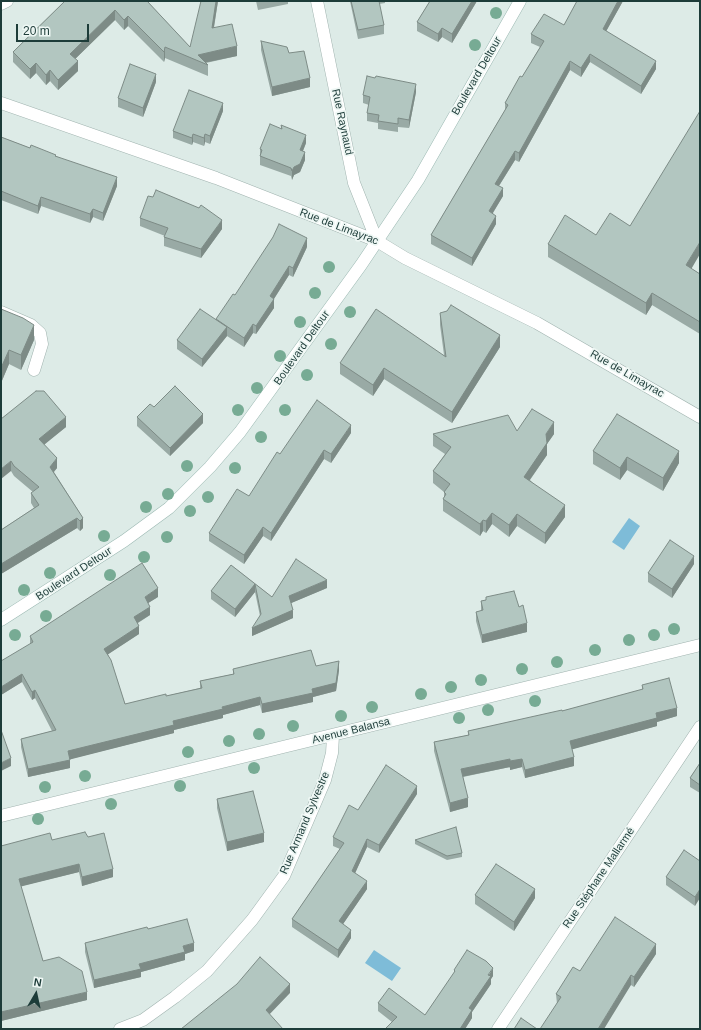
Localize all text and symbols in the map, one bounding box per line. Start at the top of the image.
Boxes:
scale bar [18,16,91,42]
text: 20 m [23,24,50,38]
street label: Boulevard Deltour [449,35,505,117]
street label: Rue Raynaud [329,88,355,156]
street label: Rue de Limayrac [298,206,380,248]
street label: Boulevard Deltour [271,308,333,388]
street label: Rue de Limayrac [588,347,666,401]
street label: Boulevard Deltour [33,544,115,604]
street label: Avenue Balansa [311,715,391,747]
street label: Rue Armand Sylvestre [277,770,333,876]
street label: Rue Stéphane Mallarmé [560,825,638,931]
north arrow [16,974,56,1014]
text: N [33,976,43,989]

